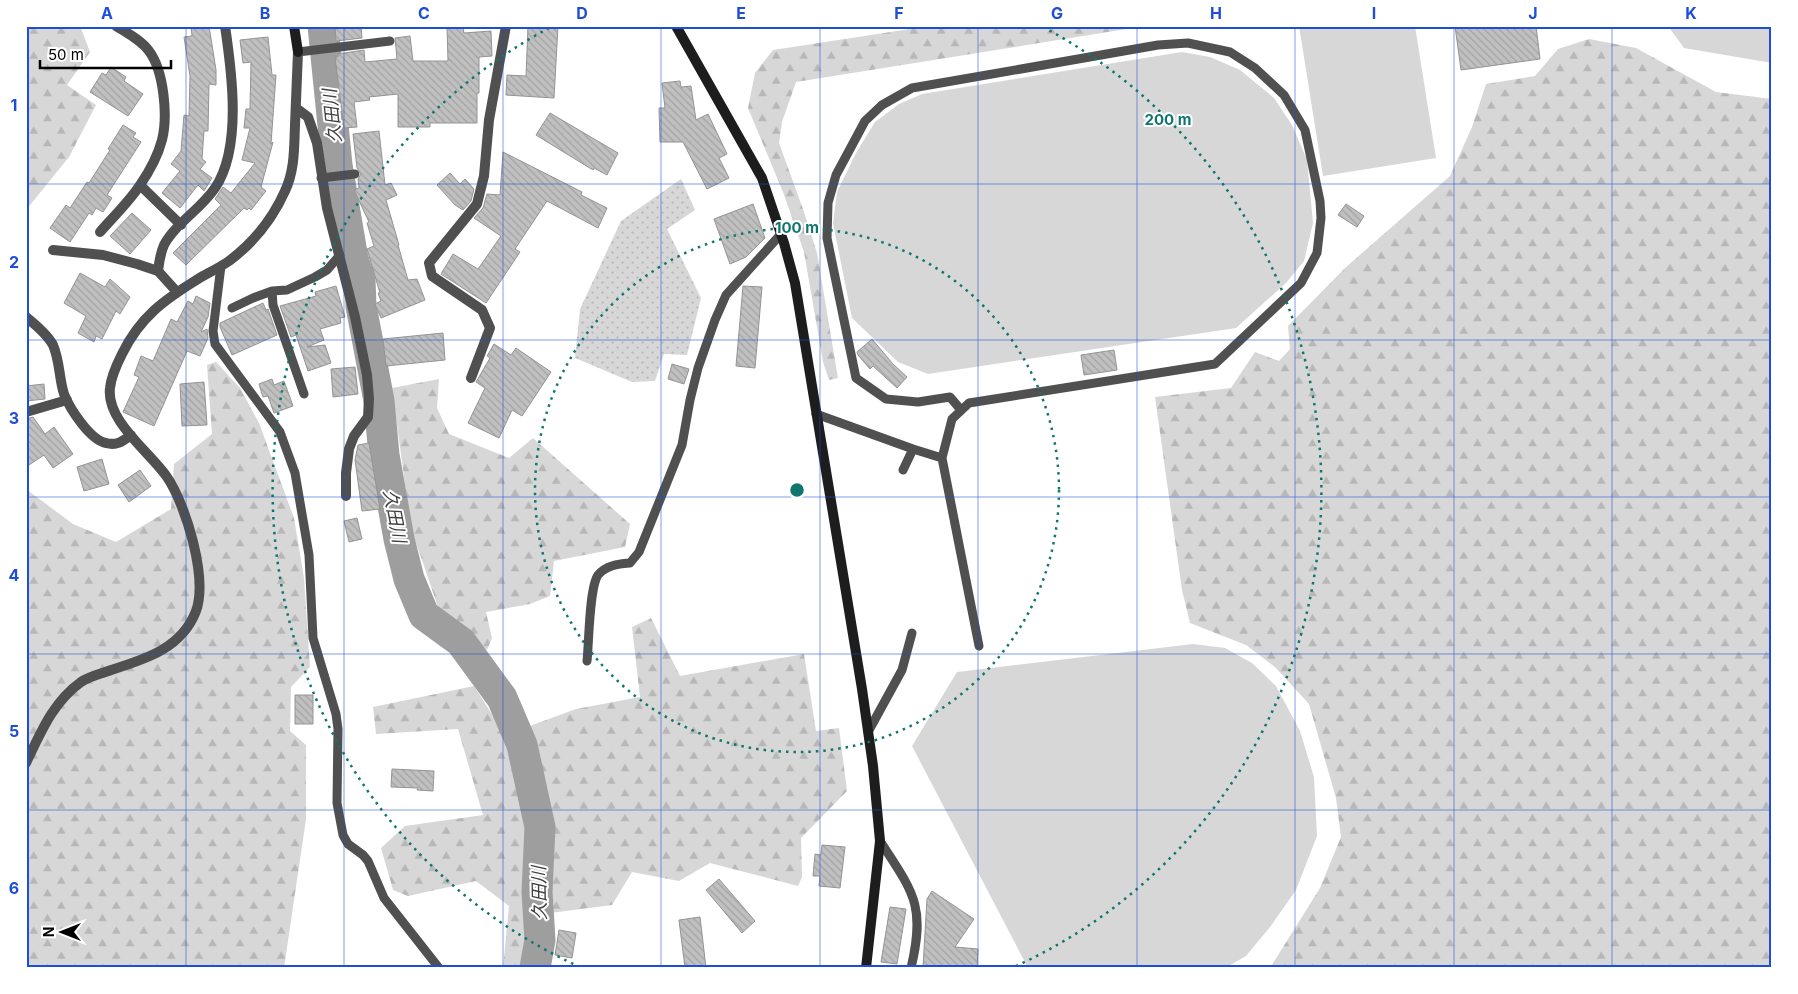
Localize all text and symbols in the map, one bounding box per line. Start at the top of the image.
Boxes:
text: A [101,3,113,23]
text: B [260,3,270,23]
text: C [418,3,430,23]
text: D [576,3,588,23]
text: E [736,3,746,23]
text: F [894,3,904,23]
text: G [1051,3,1063,23]
text: H [1210,3,1222,23]
text: I [1372,3,1376,23]
text: J [1528,3,1538,23]
text: K [1685,3,1697,23]
scale bar [40,38,171,70]
text: 50 m [48,45,84,64]
water label: 久田川 [319,86,345,144]
text: 1 [11,95,17,115]
text: 200 m [1145,110,1191,129]
text: 100 m [775,218,819,237]
text: 2 [9,252,19,272]
text: 3 [9,408,19,428]
centre of rings [788,481,806,499]
water label: 久田川 [380,487,411,546]
text: 4 [9,565,20,585]
text: 5 [9,721,19,741]
water label: 久田川 [528,864,550,920]
text: 6 [9,878,19,898]
north arrow [38,906,88,956]
text: N [40,927,57,937]

